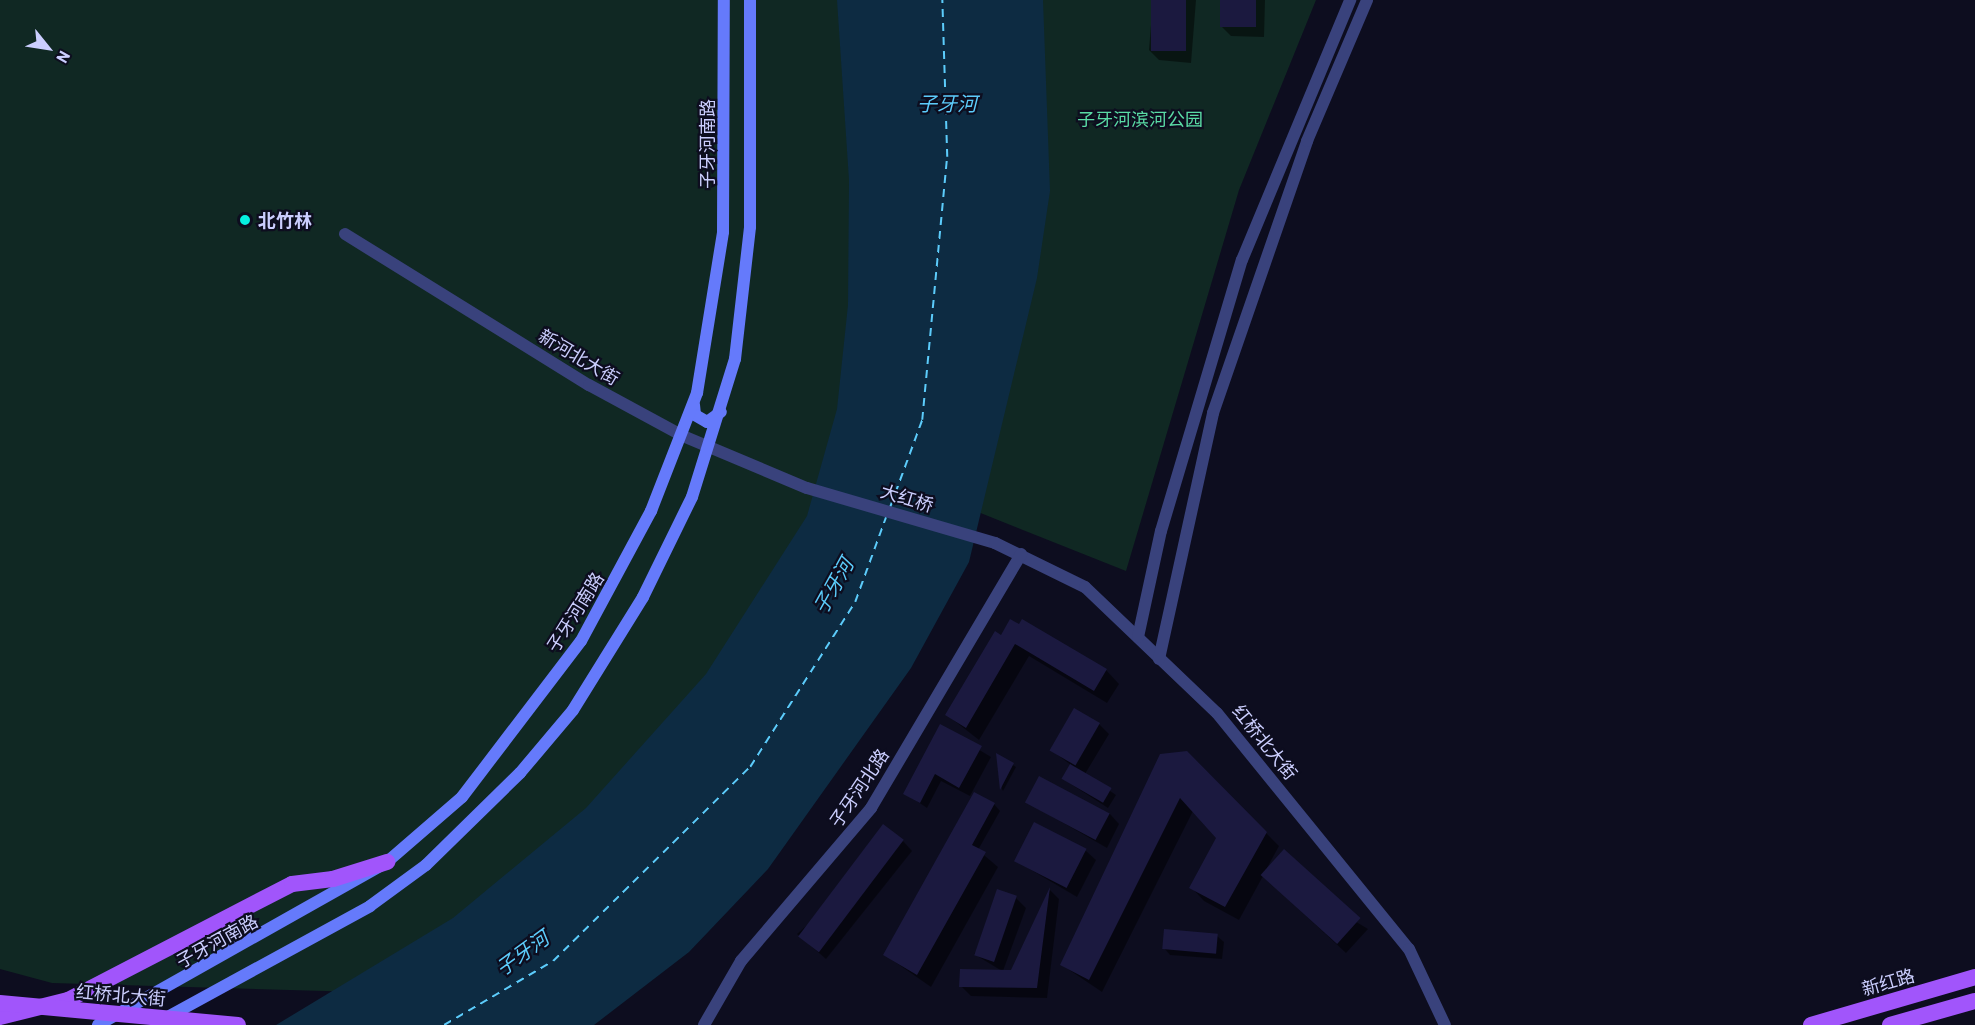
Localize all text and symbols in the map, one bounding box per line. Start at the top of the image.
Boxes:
north arrow [18,18,78,78]
text: N [53,48,75,67]
water label: 子牙河 [917,91,977,115]
street label: 子牙河南路 [696,99,718,189]
park label: 子牙河滨河公园 [1077,108,1203,130]
place label: 北竹林 [258,209,312,231]
marker: 北竹林 [236,211,254,229]
street label: 新河北大街 [535,325,623,389]
street label: 大红桥 [878,480,936,516]
water label: 子牙河 [808,554,858,618]
street label: 子牙河南路 [542,568,608,656]
street label: 红桥北大街 [1228,700,1302,784]
street label: 子牙河北路 [825,745,893,831]
street label: 子牙河南路 [172,910,262,972]
water label: 子牙河 [491,926,553,980]
street label: 新红路 [1859,964,1917,1000]
street label: 红桥北大街 [75,980,167,1010]

